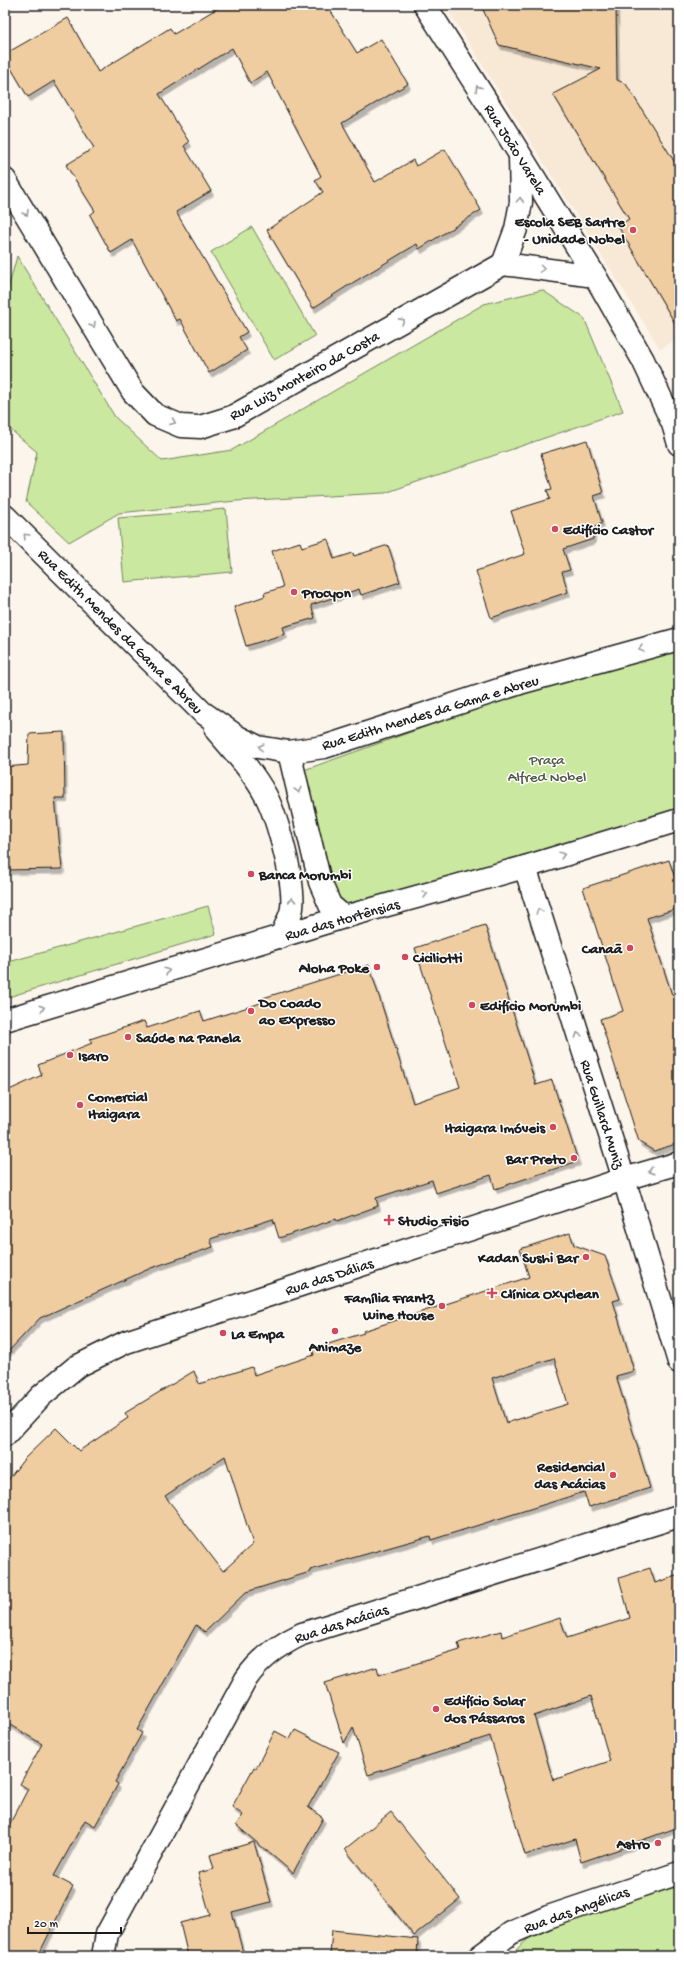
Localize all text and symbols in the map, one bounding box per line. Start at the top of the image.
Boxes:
one-way arrow [475,85,483,92]
street label: Rua João Varela [479,101,550,199]
one-way arrow [516,197,525,203]
one-way arrow [21,209,29,216]
place label: Escola SEB Sartre - Unidade Nobel [515,214,626,249]
marker: Escola SEB Sartre - Unidade Nobel [628,225,638,235]
one-way arrow [539,264,545,273]
one-way arrow [398,319,405,326]
one-way arrow [88,321,95,328]
street label: Rua Luiz Monteiro da Costa [227,328,384,425]
one-way arrow [170,418,177,426]
place label: Edifício Castor [563,522,655,540]
marker: Edifício Castor [550,524,560,534]
one-way arrow [23,533,31,541]
street label: Rua Edith Mendes da Gama e Abreu [33,546,206,719]
place label: Procyon [301,585,352,603]
marker: Procyon [289,587,299,597]
one-way arrow [638,645,645,653]
street label: Rua Edith Mendes da Gama e Abreu [320,672,541,756]
one-way arrow [258,743,264,751]
park label: Praça Alfred Nobel [508,752,586,787]
one-way arrow [293,786,301,793]
one-way arrow [559,852,566,860]
place label: Banca Morumbi [258,867,351,885]
marker: Banca Morumbi [246,869,256,879]
one-way arrow [422,890,429,899]
street label: Rua das Hortênsias [283,896,402,946]
one-way arrow [287,897,296,903]
one-way arrow [535,907,544,914]
place label: Canaã [581,941,623,959]
marker: Canaã [625,943,635,953]
place label: Ciciliotti [412,950,463,968]
marker: Ciciliotti [400,952,410,962]
place label: Aloha Poke [298,960,370,978]
marker: Aloha Poke [372,962,382,972]
one-way arrow [163,967,170,976]
place label: Do Coado ao Expresso [257,995,335,1030]
place label: Edifício Morumbi [480,998,581,1016]
marker: Edifício Morumbi [467,1000,477,1010]
one-way arrow [38,1004,45,1013]
marker: Do Coado ao Expresso [246,1006,256,1016]
place label: Saúde na Panela [136,1030,241,1048]
one-way arrow [574,1031,583,1038]
marker: Saúde na Panela [123,1032,133,1042]
place label: Isaro [78,1048,109,1066]
marker: Isaro [65,1050,75,1060]
street label: Rua Guillard Muniz [575,1058,627,1172]
place label: Comercial Itaigara [87,1089,148,1124]
marker: Comercial Itaigara [75,1100,85,1110]
place label: Itaigara Imóveis [444,1120,546,1138]
marker: Itaigara Imóveis [548,1122,558,1132]
place label: Bar Preto [505,1151,566,1169]
marker: Bar Preto [569,1153,579,1163]
one-way arrow [648,1166,655,1175]
place label: Studio Fisio [398,1213,469,1231]
marker: Studio Fisio [383,1214,395,1226]
place label: Kadan Sushi Bar [477,1250,580,1268]
marker: Kadan Sushi Bar [581,1252,591,1262]
street label: Rua das Dálias [283,1255,376,1301]
place label: Clínica Oxyclean [500,1286,600,1304]
marker: Clínica Oxyclean [486,1287,498,1299]
place label: Família Frantz Wine House [343,1290,435,1325]
marker: Família Frantz Wine House [437,1301,447,1311]
place label: La Empa [231,1326,285,1344]
marker: Animaze [330,1326,340,1336]
marker: La Empa [218,1328,228,1338]
place label: Animaze [308,1339,363,1357]
place label: Residencial das Acácias [534,1459,606,1494]
marker: Residencial das Acácias [608,1470,618,1480]
street label: Rua das Acácias [292,1601,391,1649]
place label: Edifício Solar dos Pássaros [444,1693,526,1728]
marker: Edifício Solar dos Pássaros [431,1704,441,1714]
place label: Astro [615,1836,650,1854]
marker: Astro [653,1838,663,1848]
street label: Rua das Angélicas [522,1883,632,1938]
scale bar [28,1909,121,1935]
text: 20 m [34,1918,59,1932]

